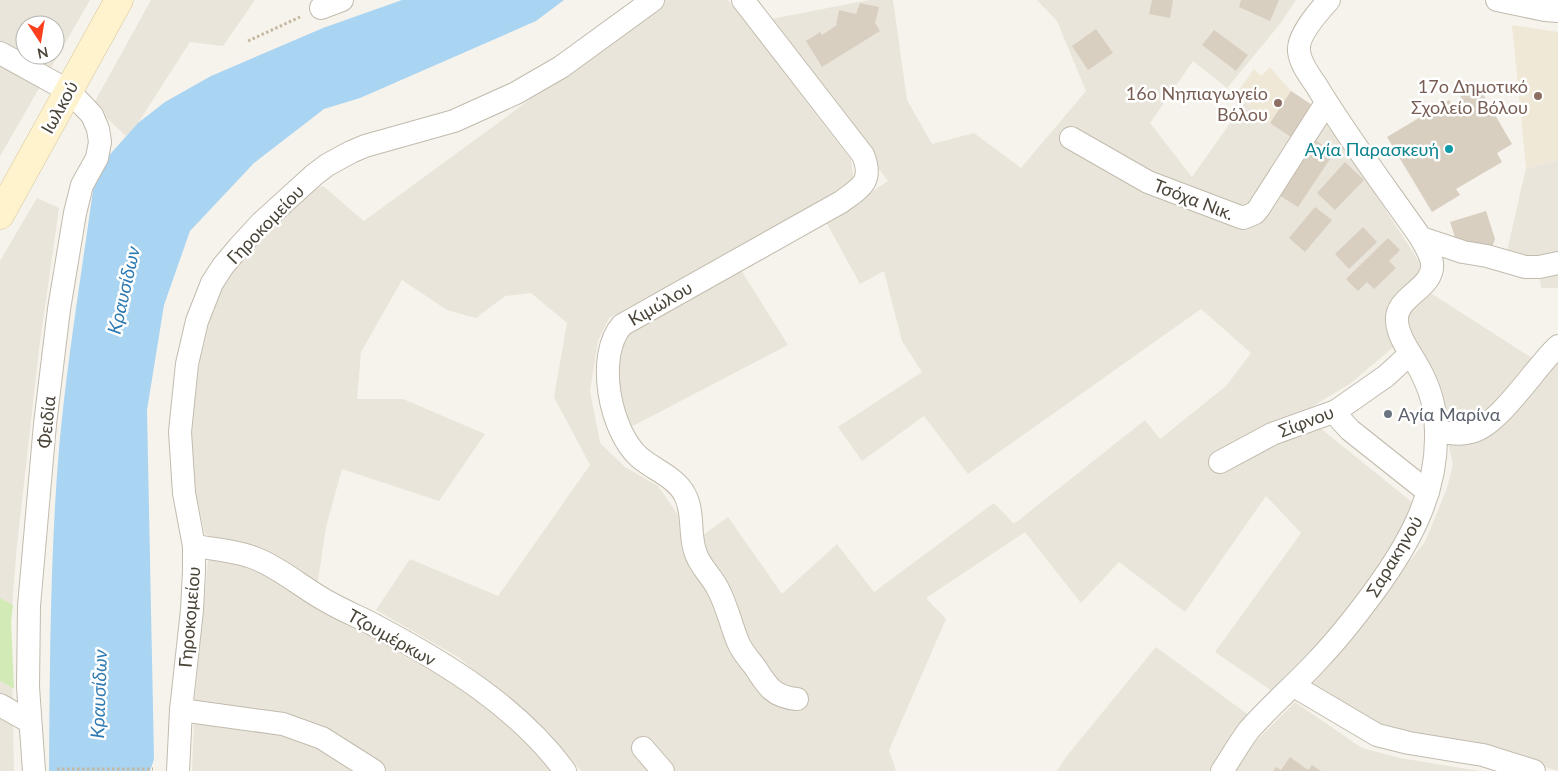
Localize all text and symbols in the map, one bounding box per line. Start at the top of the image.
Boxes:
north arrow [15,15,65,65]
text: N [36,44,50,63]
place label: 17ο Δημοτικό Σχολείο Βόλου [1411,75,1528,118]
street label: Ιωλκού [36,77,82,137]
place label: 16ο Νηπιαγωγείο Βόλου [1126,82,1268,125]
marker: 17ο Δημοτικό Σχολείο Βόλου [1532,90,1544,102]
marker: 16ο Νηπιαγωγείο Βόλου [1272,97,1284,109]
place label: Αγία Παρασκευή [1305,138,1439,160]
marker: Αγία Παρασκευή [1443,143,1455,155]
street label: Τσόχα Νικ. [1151,174,1237,224]
street label: Γηροκομείου [222,180,308,268]
water label: Κραυσίδων [102,243,144,336]
street label: Κιμώλου [624,276,696,330]
street label: Φειδία [32,394,60,450]
street label: Σίφνου [1275,400,1337,442]
place label: Αγία Μαρίνα [1398,403,1501,425]
marker: Αγία Μαρίνα [1382,408,1394,420]
street label: Σαρακηνού [1361,511,1427,601]
street label: Γηροκομείου [174,565,204,669]
street label: Τζουμέρκων [344,604,440,670]
water label: Κραυσίδων [85,648,111,739]

